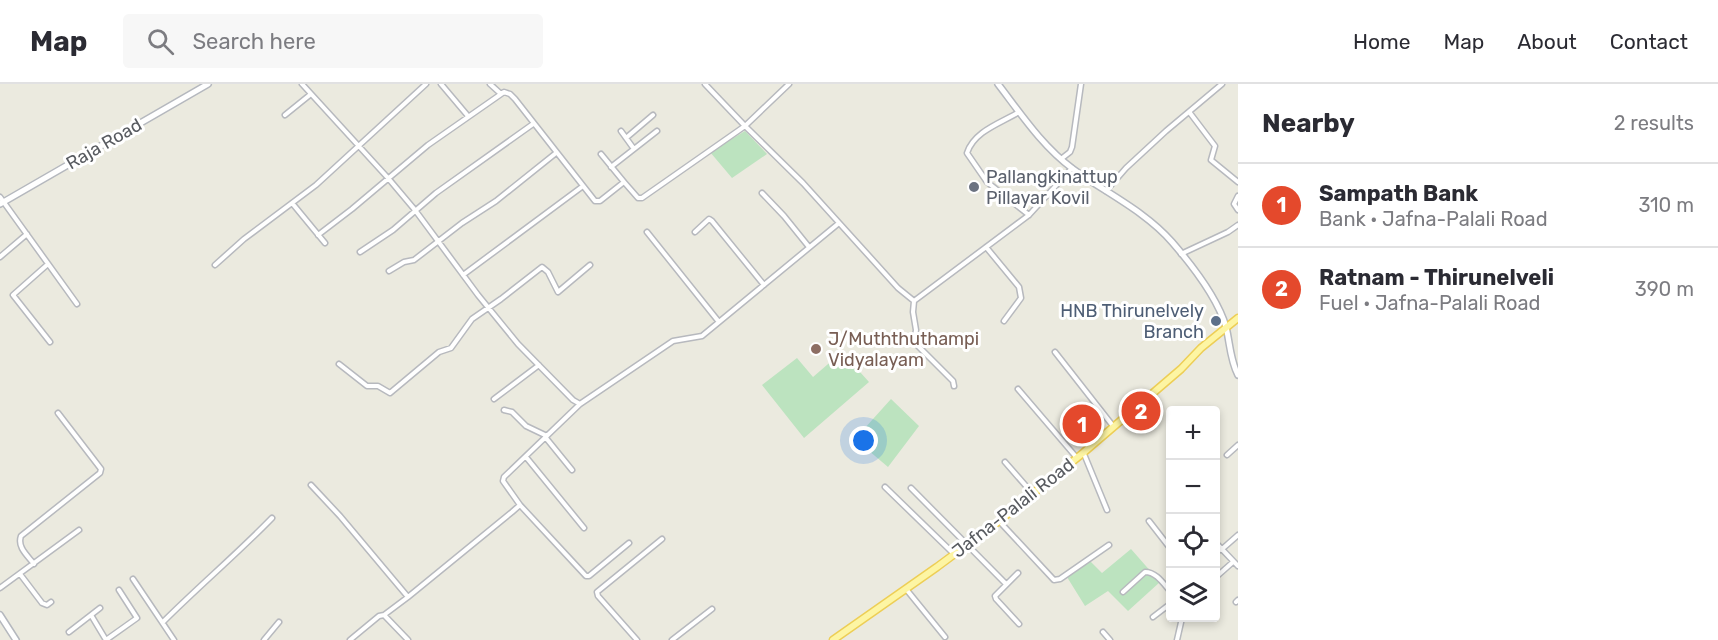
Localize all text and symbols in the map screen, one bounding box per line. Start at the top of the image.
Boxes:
search box [123,14,543,68]
text: Map [30,25,87,58]
icon: search [144,25,177,58]
text: Search here [192,28,316,55]
text: Home [1353,29,1410,54]
text: Map [1443,29,1484,54]
text: About [1517,29,1577,54]
text: Contact [1610,29,1688,54]
text: Nearby [1262,108,1355,139]
text: 2 results [1614,111,1694,135]
street label: Raja Road [62,114,146,174]
place label: Pallangkinattup Pillayar Kovil [986,166,1118,209]
marker: Pallangkinattup Pillayar Kovil [967,180,981,194]
text: Sampath Bank [1319,180,1478,207]
text: 1 [1277,193,1286,217]
text: 310 m [1638,193,1694,217]
text: Bank · Jafna-Palali Road [1319,207,1548,231]
text: Ratnam - Thirunelveli [1319,264,1554,291]
text: 2 [1275,277,1288,301]
text: 390 m [1635,277,1694,301]
text: Fuel · Jafna-Palali Road [1319,291,1541,315]
place label: HNB Thirunelvely Branch [1060,300,1204,343]
marker: HNB Thirunelvely Branch [1209,314,1223,328]
place label: J/Muththuthampi Vidyalayam [828,328,979,371]
marker: J/Muththuthampi Vidyalayam [809,342,823,356]
pin: 2 [1122,388,1160,434]
pin: 1 [1062,402,1102,446]
map controls [1166,406,1220,622]
button: + [1166,406,1220,460]
your location [849,426,878,455]
street label: Jafna-Palali Road [948,453,1078,563]
button: − [1166,460,1220,514]
button: locate [1166,514,1220,568]
button: layers [1166,568,1220,622]

